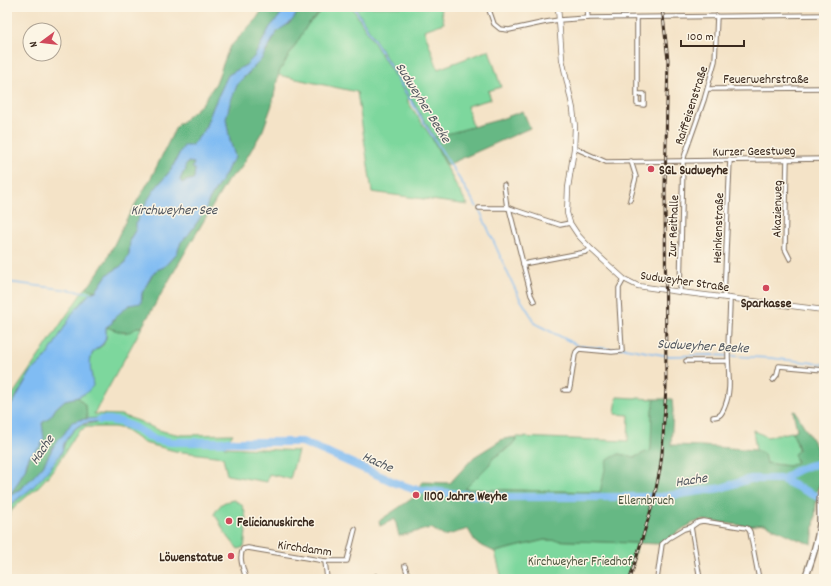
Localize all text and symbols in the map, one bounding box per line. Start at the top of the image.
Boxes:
north arrow [22,22,62,62]
scale bar [681,22,744,48]
text: 100 m [687,29,714,46]
text: N [26,39,43,49]
water label: Sudweyher Beeke [390,59,455,148]
street label: Raiffeisenstraße [671,64,714,148]
street label: Feuerwehrstraße [723,71,809,90]
street label: Kurzer Geestweg [712,142,796,163]
place label: SGL Sudweyhe [659,162,728,181]
marker: SGL Sudweyhe [646,164,656,174]
street label: Akazienweg [769,180,789,238]
street label: Heinkenstraße [709,192,730,264]
street label: Zur Reithalle [664,194,685,258]
water label: Kirchweyher See [131,201,218,221]
street label: Sudweyher Straße [639,267,731,298]
marker: Sparkasse [761,283,771,293]
place label: Sparkasse [741,295,792,314]
water label: Sudweyher Beeke [657,335,750,359]
water label: Hache [25,431,60,469]
water label: Hache [359,447,397,479]
water label: Hache [674,469,709,493]
place label: 1100 Jahre Weyhe [424,488,508,507]
marker: 1100 Jahre Weyhe [411,490,421,500]
park label: Ellernbruch [618,492,674,511]
place label: Felicianuskirche [237,514,314,533]
marker: Felicianuskirche [224,516,234,526]
street label: Kirchdamm [276,536,333,563]
place label: Löwenstatue [159,549,223,568]
marker: Löwenstatue [226,551,236,561]
park label: Kirchweyher Friedhof [528,553,633,572]

